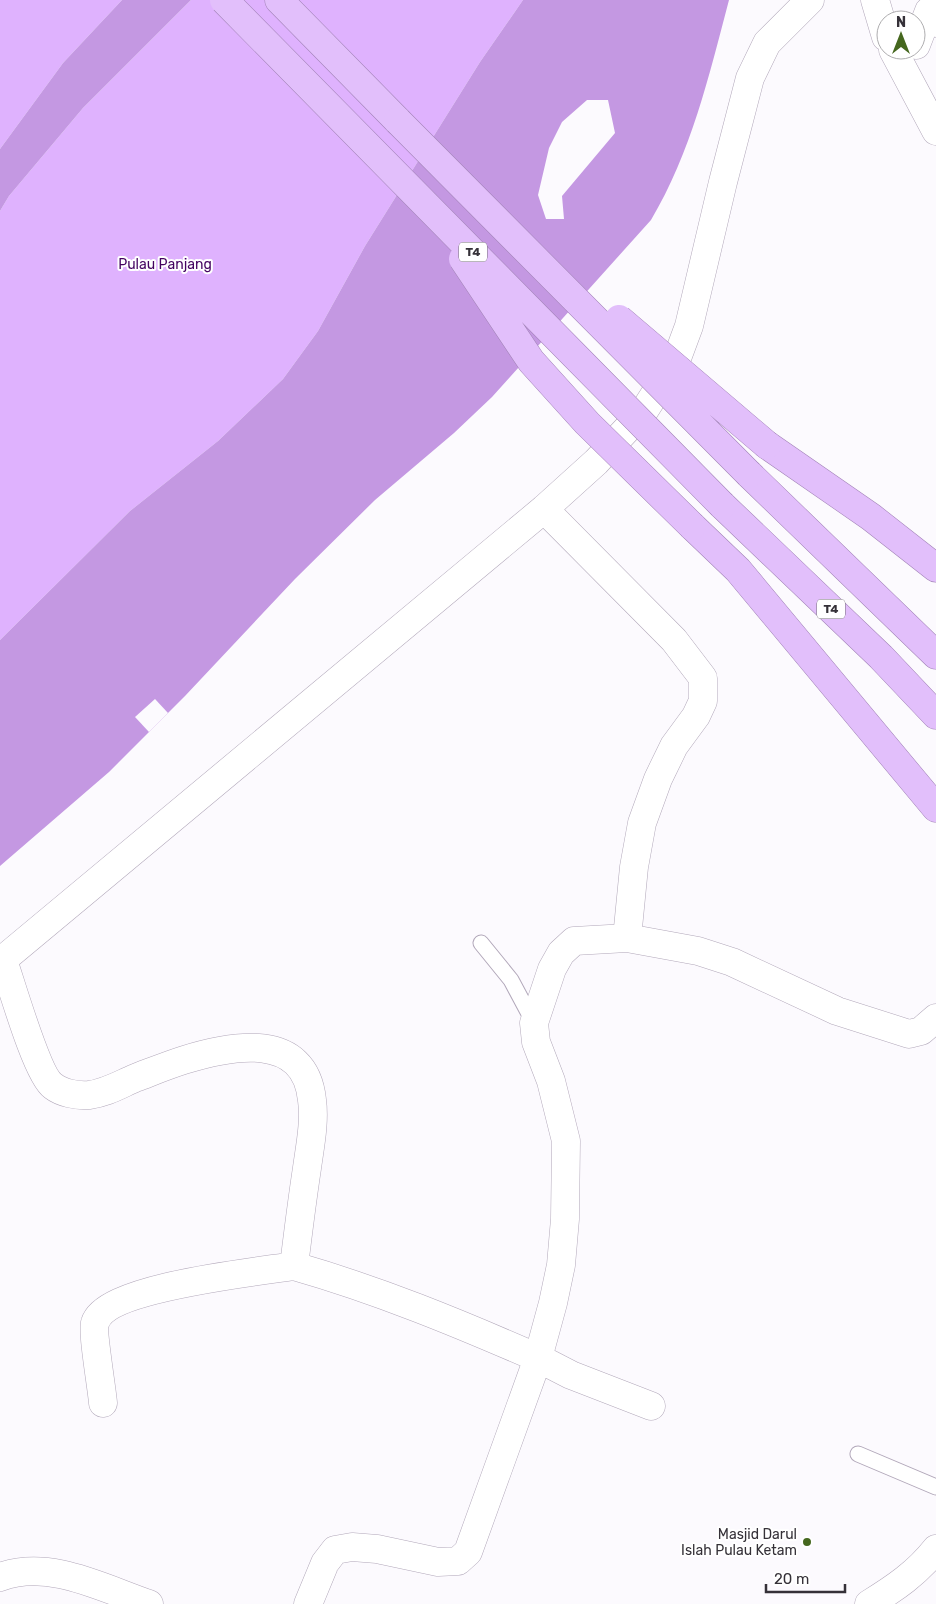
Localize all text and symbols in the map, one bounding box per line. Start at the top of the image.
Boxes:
north arrow [876,10,926,60]
text: N [896,14,906,31]
road number: T4 [459,242,487,262]
park label: Pulau Panjang [118,256,212,273]
road number: T4 [817,600,845,618]
place label: Masjid Darul Islah Pulau Ketam [681,1526,797,1559]
marker: Masjid Darul Islah Pulau Ketam [801,1536,813,1548]
scale bar [766,1562,845,1594]
text: 20 m [774,1570,809,1588]

